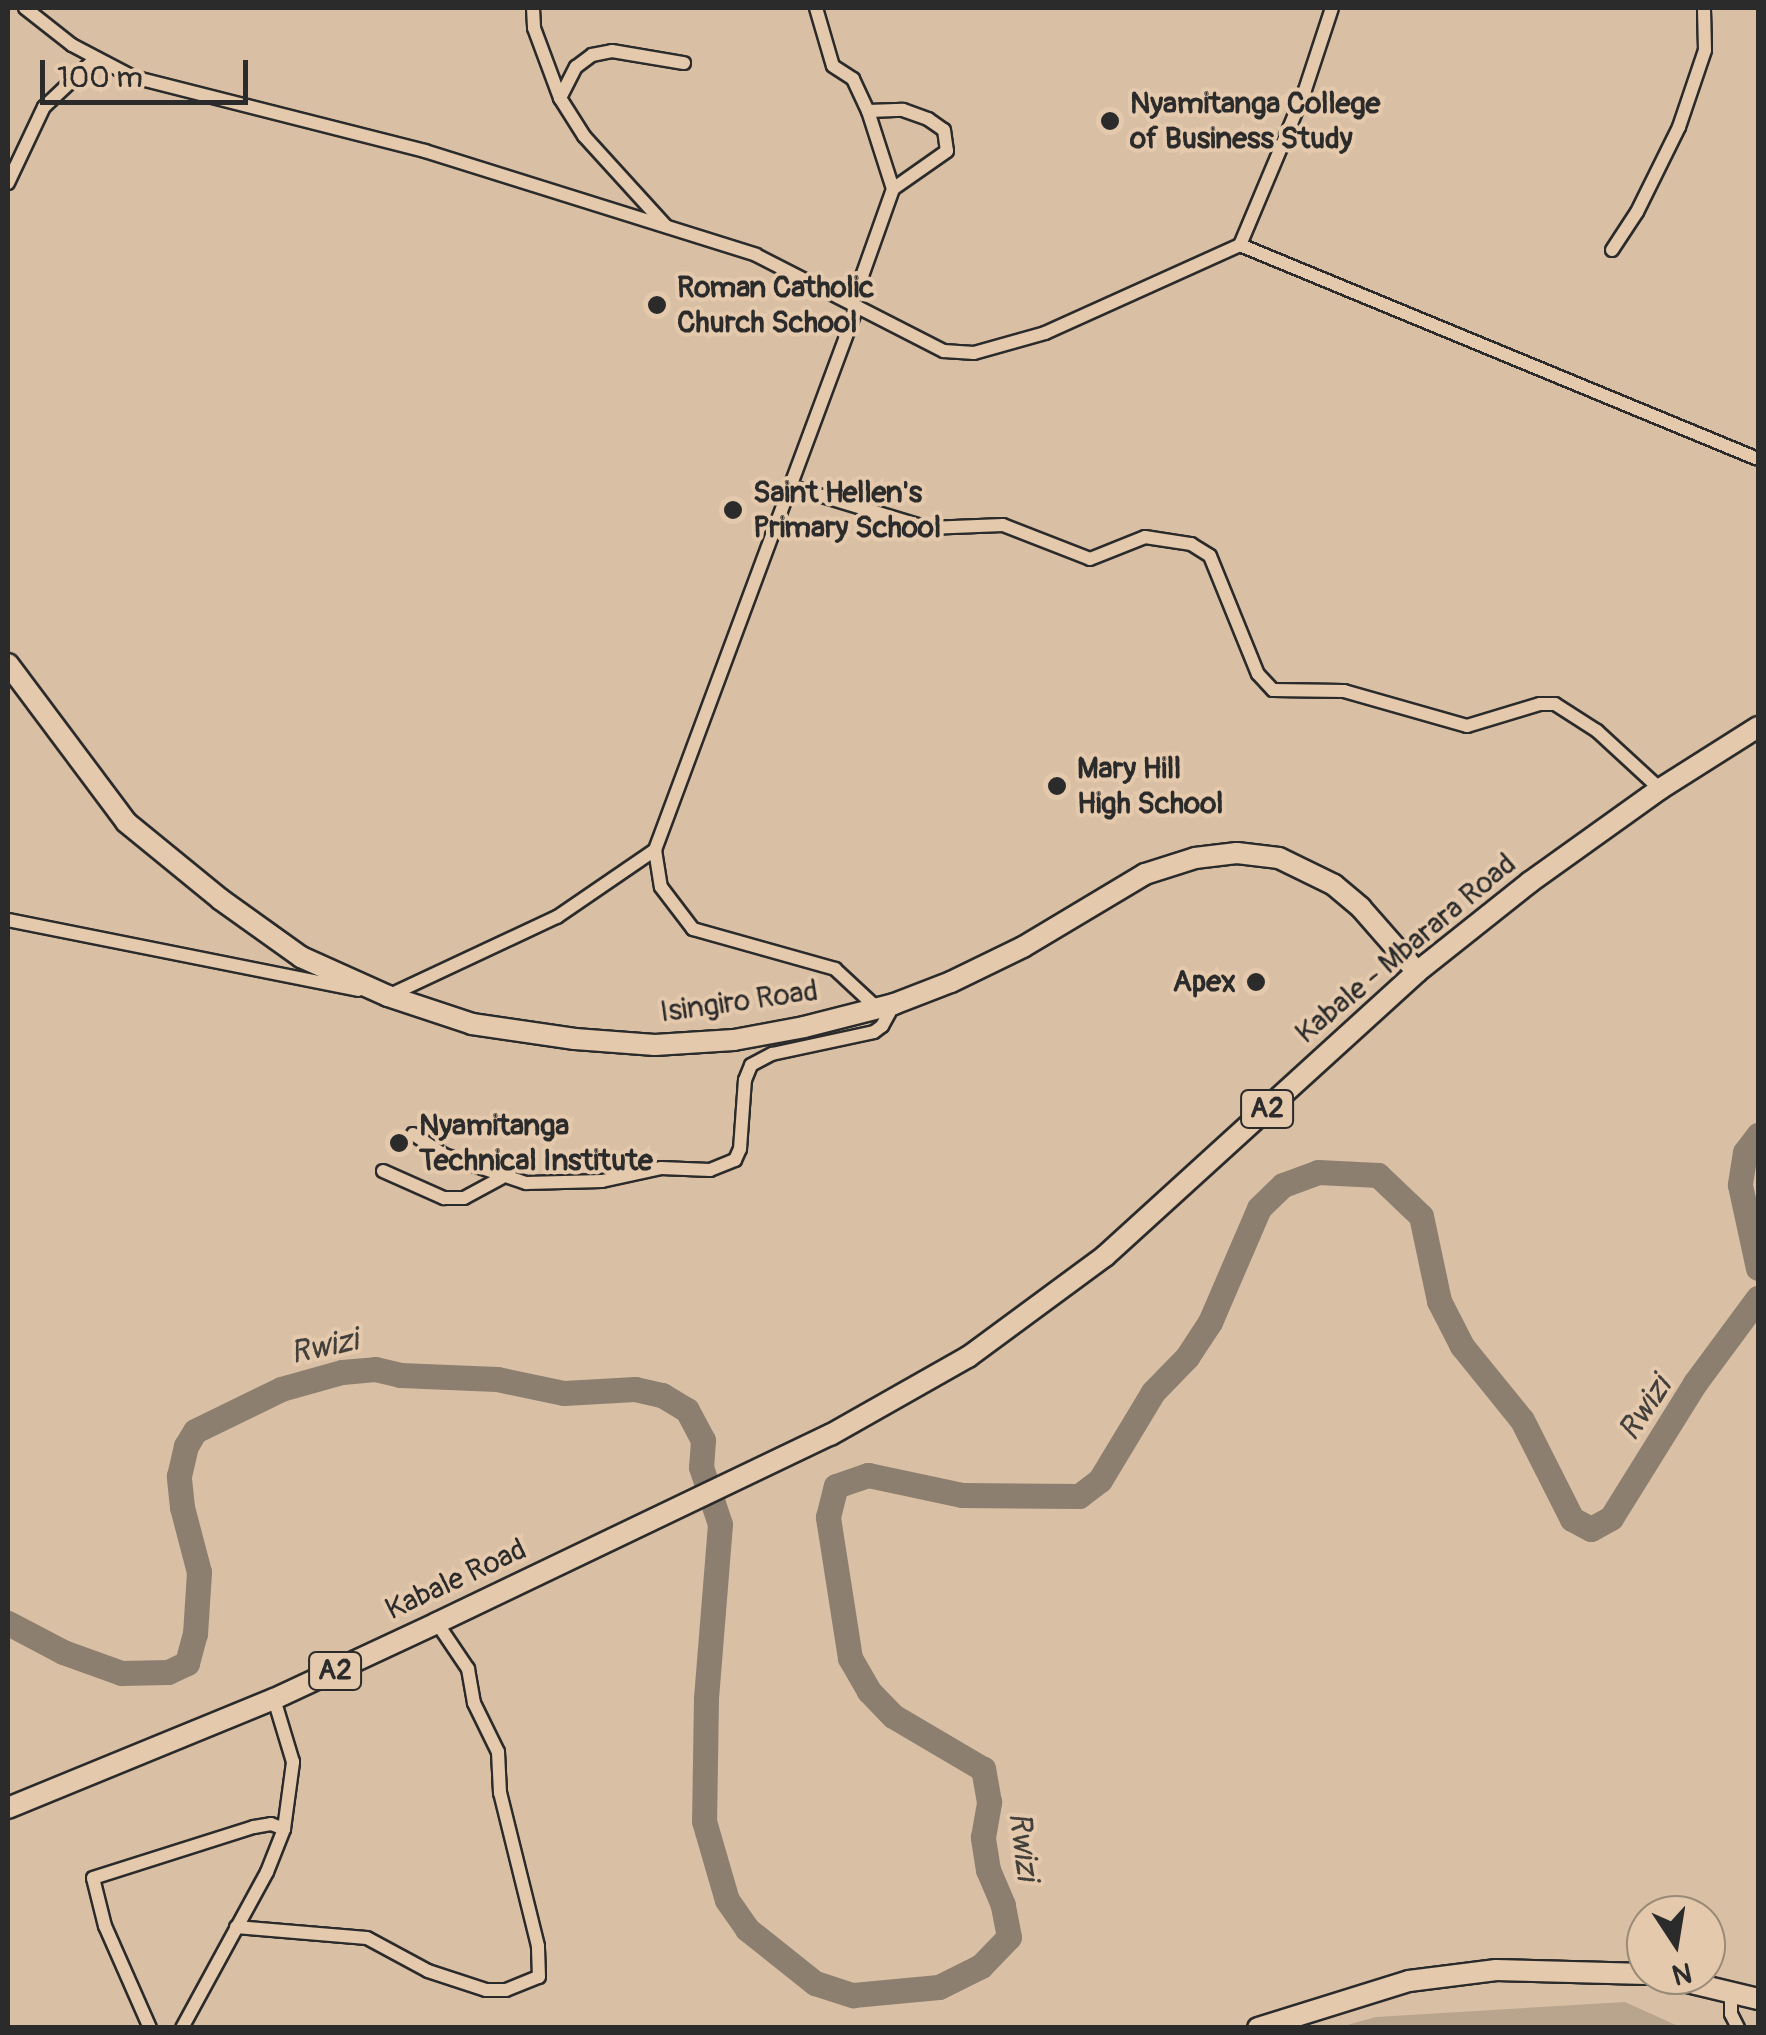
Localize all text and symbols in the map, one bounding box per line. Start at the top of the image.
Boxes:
scale bar [45,40,252,102]
text: 100 m [57,59,143,96]
place label: Nyamitanga College of Business Study [1130,86,1380,156]
marker: Nyamitanga College of Business Study [1099,110,1121,132]
place label: Roman Catholic Church School [677,270,874,340]
marker: Roman Catholic Church School [646,294,668,316]
place label: Saint Hellen's Primary School [753,475,941,546]
marker: Saint Hellen's Primary School [722,499,744,521]
place label: Mary Hill High School [1077,751,1223,822]
marker: Mary Hill High School [1046,775,1068,797]
street label: Kabale - Mbarara Road [1288,846,1524,1052]
place label: Apex [1173,964,1236,1000]
marker: Apex [1245,971,1267,993]
street label: Isingiro Road [658,973,820,1031]
road number: A2 [1240,1086,1294,1132]
place label: Nyamitanga Technical Institute [419,1108,653,1178]
marker: Nyamitanga Technical Institute [388,1132,410,1154]
water label: Rwizi [287,1321,361,1373]
water label: Rwizi [1610,1370,1680,1448]
street label: Kabale Road [380,1532,532,1628]
road number: A2 [308,1648,362,1694]
water label: Rwizi [1000,1810,1046,1882]
north arrow [1626,1895,1726,1995]
text: N [1669,1954,1695,1992]

